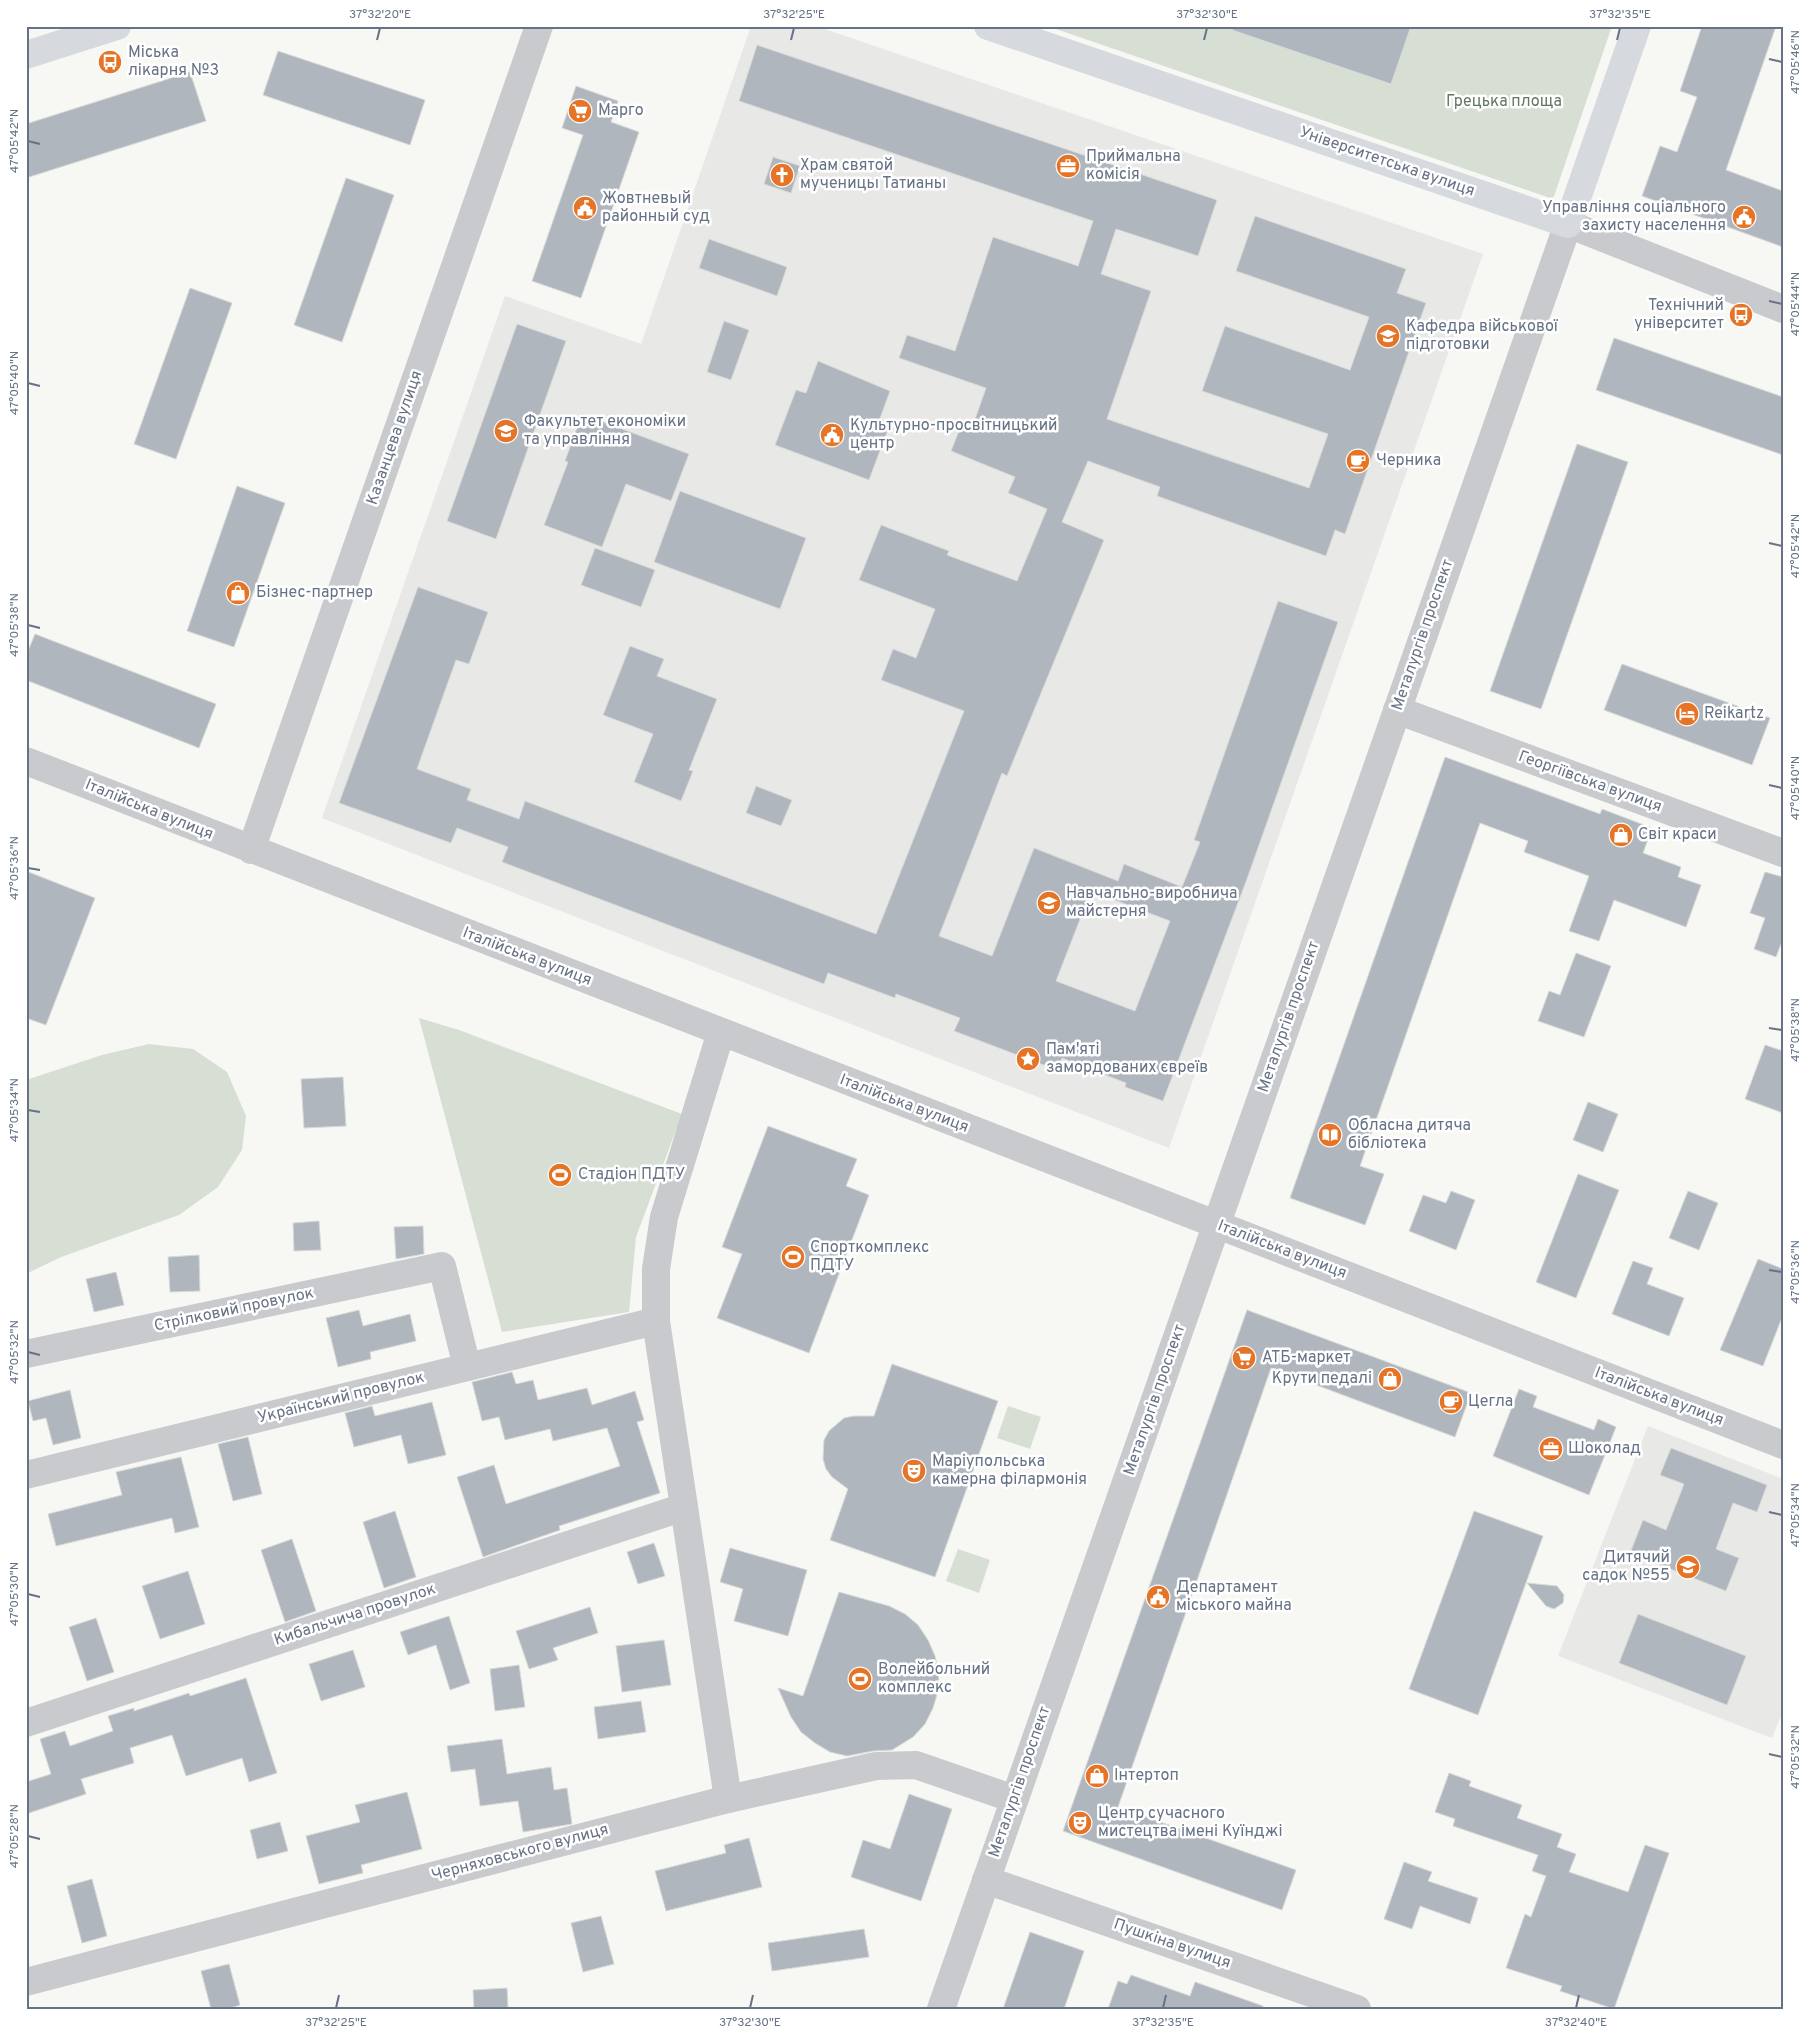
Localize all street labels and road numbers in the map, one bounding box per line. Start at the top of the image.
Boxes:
street label: Університетська вулиця [1297,123,1477,201]
street label: Казанцева вулиця [363,368,427,508]
street label: Металургів проспект [1388,557,1458,713]
street label: Георгіївська вулиця [1516,747,1664,817]
street label: Італійська вулиця [82,775,216,845]
street label: Італійська вулиця [460,923,594,991]
street label: Металургів проспект [1254,939,1324,1095]
street label: Італійська вулиця [837,1070,971,1138]
street label: Італійська вулиця [1215,1216,1349,1284]
street label: Стрілковий провулок [152,1283,316,1337]
street label: Металургів проспект [1120,1322,1190,1478]
street label: Італійська вулиця [1592,1363,1726,1431]
street label: Український провулок [255,1368,427,1428]
street label: Кибальчича провулок [272,1579,438,1651]
street label: Металургів проспект [985,1704,1055,1860]
street label: Черняховського вулиця [429,1820,611,1886]
street label: Пушкіна вулиця [1111,1915,1233,1973]

